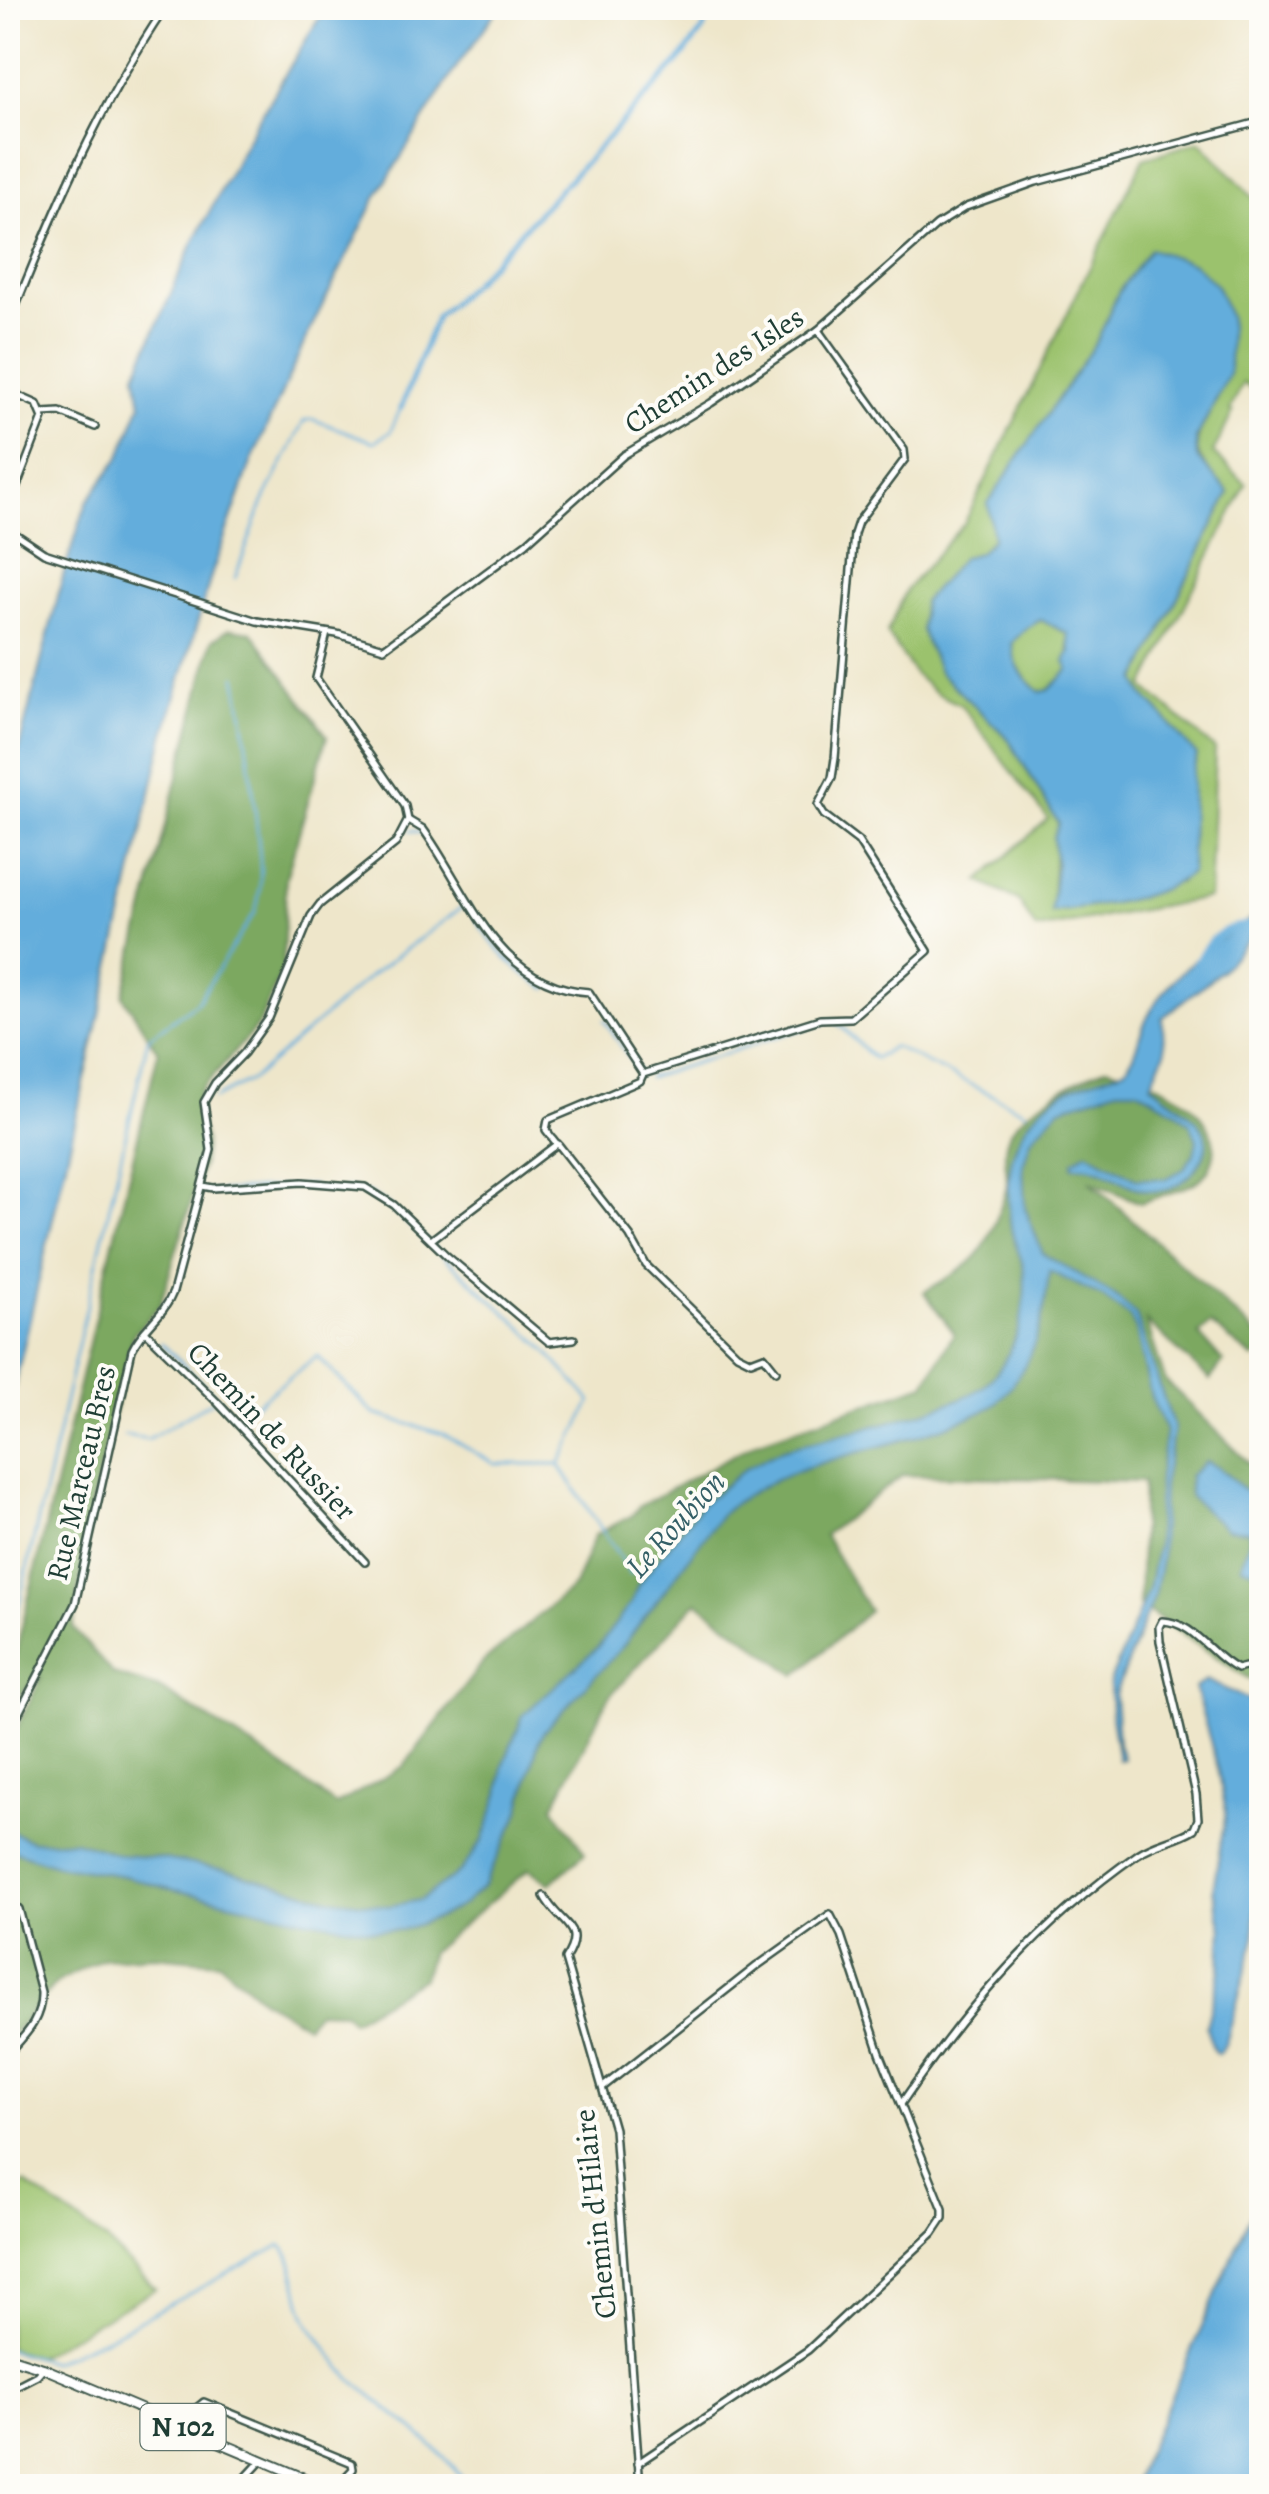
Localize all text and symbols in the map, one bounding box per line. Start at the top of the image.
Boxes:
street label: Chemin des Isles [616,297,812,443]
street label: Chemin de Russier [179,1333,365,1529]
street label: Rue Marceau Bres [37,1362,125,1584]
water label: Le Roubion [615,1461,735,1587]
street label: Chemin d'Hilaire [564,2107,626,2321]
road number: N 102 [140,2404,226,2450]

